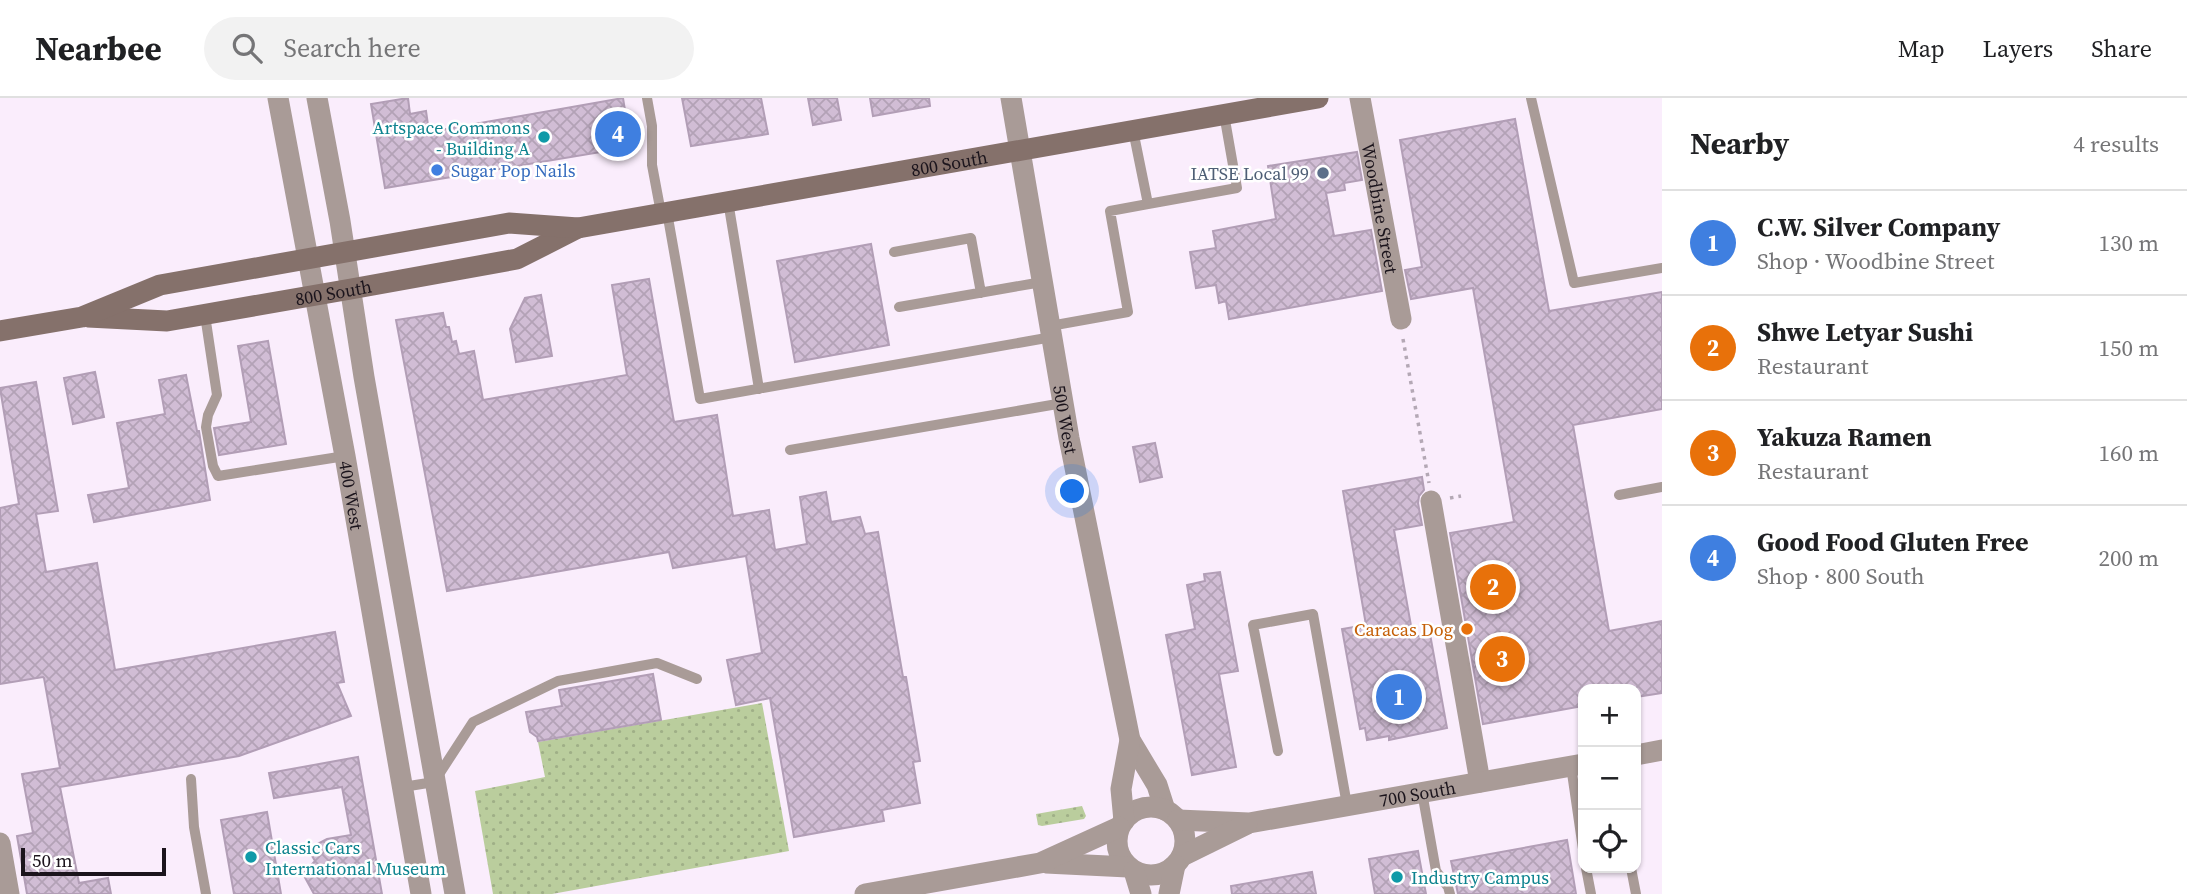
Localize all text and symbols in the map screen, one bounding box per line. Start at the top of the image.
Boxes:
search box [204,17,694,80]
text: Nearbee [35,26,162,71]
icon: search [228,29,266,67]
text: Search here [284,30,421,66]
text: Map [1898,32,1945,65]
text: Layers [1983,32,2053,65]
text: Share [2091,32,2152,65]
pin: 4 [595,108,641,160]
place label: Artspace Commons - Building A [373,115,530,161]
text: Nearby [1690,123,1789,164]
text: 4 results [2073,128,2159,160]
marker: Artspace Commons - Building A [536,129,552,145]
street label: Woodbine Street [1356,141,1405,276]
street label: 800 South [909,144,990,182]
place label: Sugar Pop Nails [451,158,576,183]
place label: IATSE Local 99 [1190,161,1309,186]
marker: Sugar Pop Nails [429,162,445,178]
marker: IATSE Local 99 [1315,165,1331,181]
text: C.W. Silver Company [1757,209,2000,245]
text: 1 [1707,227,1719,259]
text: 130 m [2098,227,2159,259]
text: Shop · Woodbine Street [1757,245,1995,277]
street label: 800 South [293,273,374,311]
text: Shwe Letyar Sushi [1757,314,1973,350]
text: 2 [1707,332,1719,364]
text: 150 m [2098,332,2159,364]
text: Restaurant [1757,350,1868,382]
street label: 500 West [1048,383,1084,456]
text: Yakuza Ramen [1757,419,1932,455]
text: 3 [1707,437,1719,469]
text: 160 m [2098,437,2159,469]
text: Restaurant [1757,455,1868,487]
street label: 400 West [334,459,370,532]
your location [1055,474,1089,508]
text: Good Food Gluten Free [1757,524,2028,560]
text: 4 [1707,542,1719,574]
text: 200 m [2098,542,2159,574]
text: Shop · 800 South [1757,560,1925,592]
pin: 2 [1470,561,1516,613]
place label: Caracas Dog [1354,617,1453,642]
marker: Caracas Dog [1459,621,1475,637]
pin: 3 [1479,633,1525,685]
pin: 1 [1376,671,1422,723]
map controls [1578,684,1641,873]
button: + [1578,684,1641,747]
button: − [1578,747,1641,810]
street label: 700 South [1377,774,1458,812]
button: locate [1578,810,1641,873]
place label: Classic Cars International Museum [265,835,446,881]
scale bar [21,845,166,877]
text: 50 m [32,847,73,873]
marker: Classic Cars International Museum [243,849,259,865]
place label: Industry Campus [1411,865,1549,890]
marker: Industry Campus [1389,869,1405,885]

